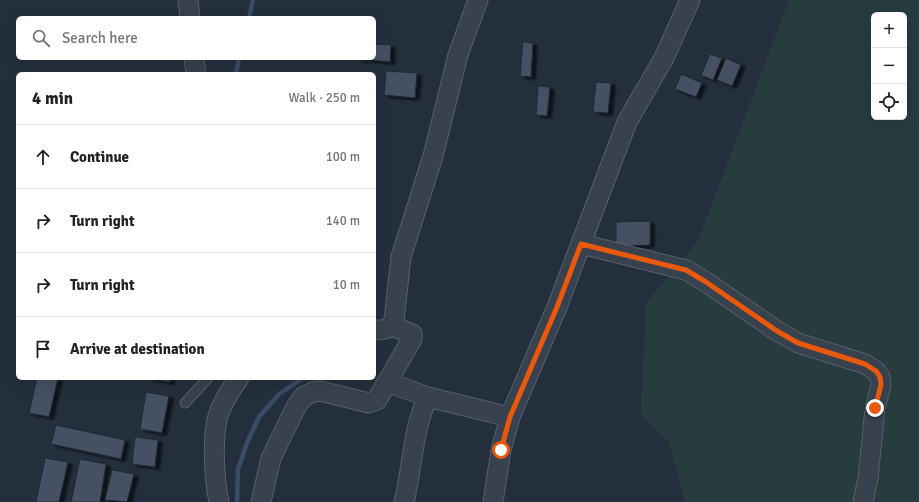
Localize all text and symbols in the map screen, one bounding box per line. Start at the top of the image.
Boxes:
map controls [871,12,907,120]
button: + [871,12,907,48]
search box [16,16,376,60]
icon: search [30,27,52,49]
text: Search here [62,29,138,47]
button: − [871,48,907,84]
button: locate [871,84,907,120]
text: 4 min [32,88,73,109]
text: Walk · 250 m [289,90,360,106]
icon: ahead [32,146,54,168]
text: Continue [70,148,129,166]
text: 100 m [326,149,360,165]
icon: right [32,210,54,232]
text: Turn right [70,212,135,230]
text: 140 m [326,213,360,229]
icon: right [32,274,54,296]
text: Turn right [70,276,135,294]
text: 10 m [333,277,360,293]
icon: arrive [32,338,54,360]
text: Arrive at destination [70,340,205,358]
route end [866,399,884,417]
route start [492,441,510,459]

